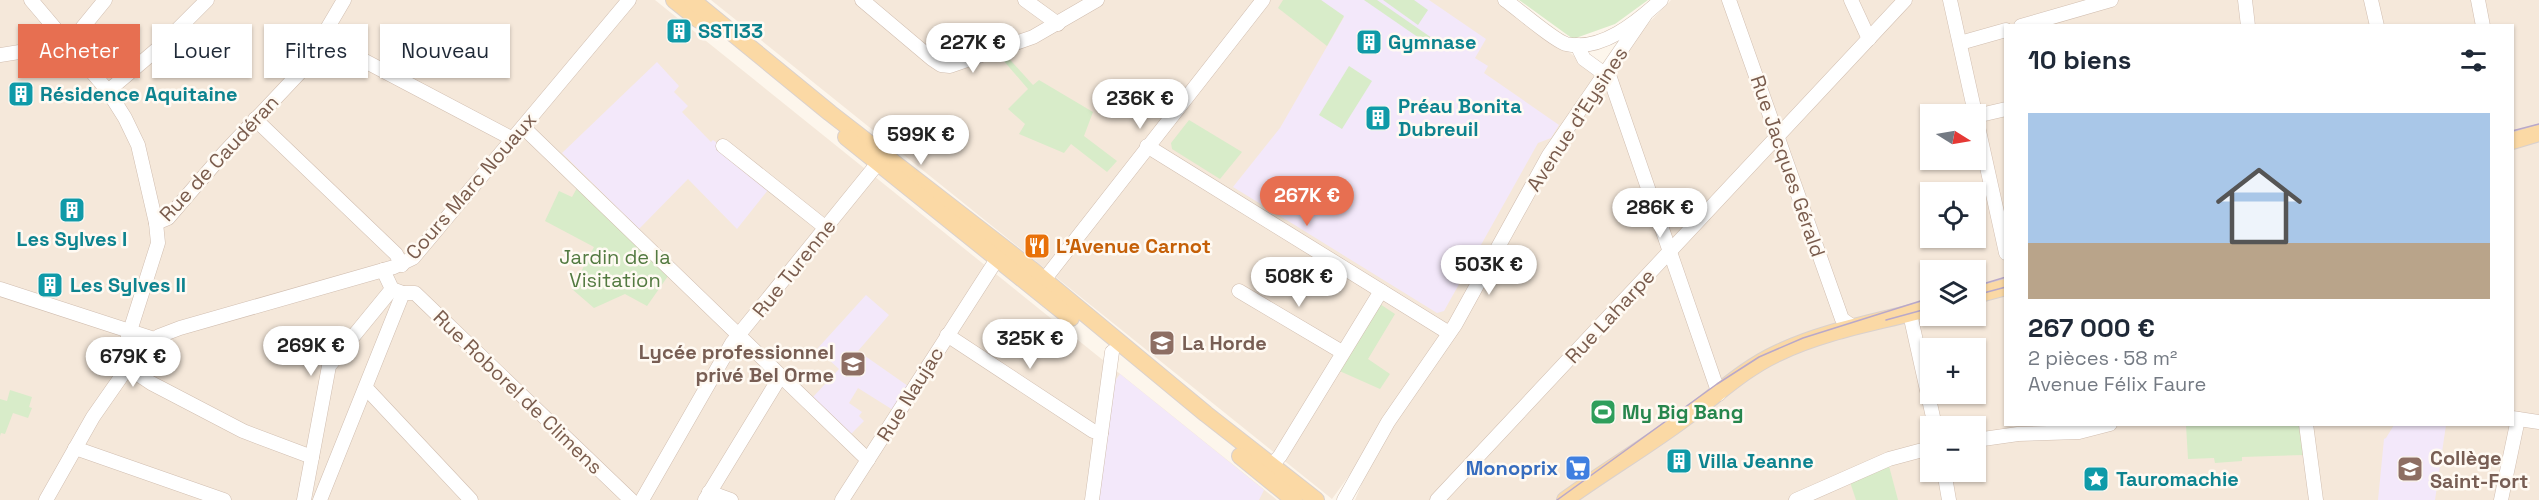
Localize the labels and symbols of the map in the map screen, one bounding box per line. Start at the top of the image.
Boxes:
building icon: SSTI33 [664,16,694,46]
place label: SSTI33 [698,18,763,44]
pin: 227K € [924,23,1022,74]
building icon: Gymnase [1354,27,1384,57]
place label: Gymnase [1388,29,1476,55]
street label: Avenue d'Eysines [1521,42,1633,196]
street label: Rue Jacques Gérald [1745,72,1831,260]
building icon: Résidence Aquitaine [6,79,36,109]
pin: 236K € [1091,79,1189,130]
place label: Résidence Aquitaine [40,81,238,107]
street label: Rue de Caudéran [154,89,284,227]
place label: Préau Bonita Dubreuil [1398,93,1522,142]
building icon: Préau Bonita Dubreuil [1363,103,1393,133]
north arrow [1920,104,1986,170]
street label: Cours Marc Nouaux [400,107,542,265]
pin: 599K € [872,115,970,166]
pin: 267K € [1258,176,1356,227]
pin: 286K € [1611,188,1709,239]
building icon: Les Sylves I [57,195,87,225]
street label: Rue Turenne [746,214,842,322]
place label: Les Sylves I [17,226,127,252]
restaurant icon: L'Avenue Carnot [1022,231,1052,261]
place label: L'Avenue Carnot [1056,233,1211,259]
park label: Jardin de la Visitation [559,244,671,293]
pin: 503K € [1440,245,1538,296]
pin: 508K € [1250,257,1348,308]
street label: Rue Laharpe [1559,263,1661,369]
building icon: Les Sylves II [35,270,65,300]
place label: Les Sylves II [70,272,186,298]
street label: Rue Roborel de Climens [428,304,608,480]
pin: 325K € [981,319,1079,370]
pin: 269K € [262,326,360,377]
school or university icon: La Horde [1147,328,1177,358]
place label: La Horde [1182,330,1267,356]
pin: 679K € [84,337,182,388]
place label: Lycée professionnel privé Bel Orme [639,339,834,388]
street label: Rue Naujac [871,342,949,446]
school or university icon: Lycée professionnel privé Bel Orme [838,349,868,379]
sports icon: My Big Bang [1588,397,1618,427]
place label: My Big Bang [1622,399,1743,425]
place label: Collège Saint-Fort [2430,445,2528,494]
building icon: Villa Jeanne [1664,446,1694,476]
place label: Villa Jeanne [1698,448,1814,474]
supermarket icon: Monoprix [1563,453,1593,483]
school or university icon: Collège Saint-Fort [2395,454,2425,484]
place label: Monoprix [1466,455,1558,481]
place icon: Tauromachie [2081,464,2111,494]
place label: Tauromachie [2116,466,2239,492]

